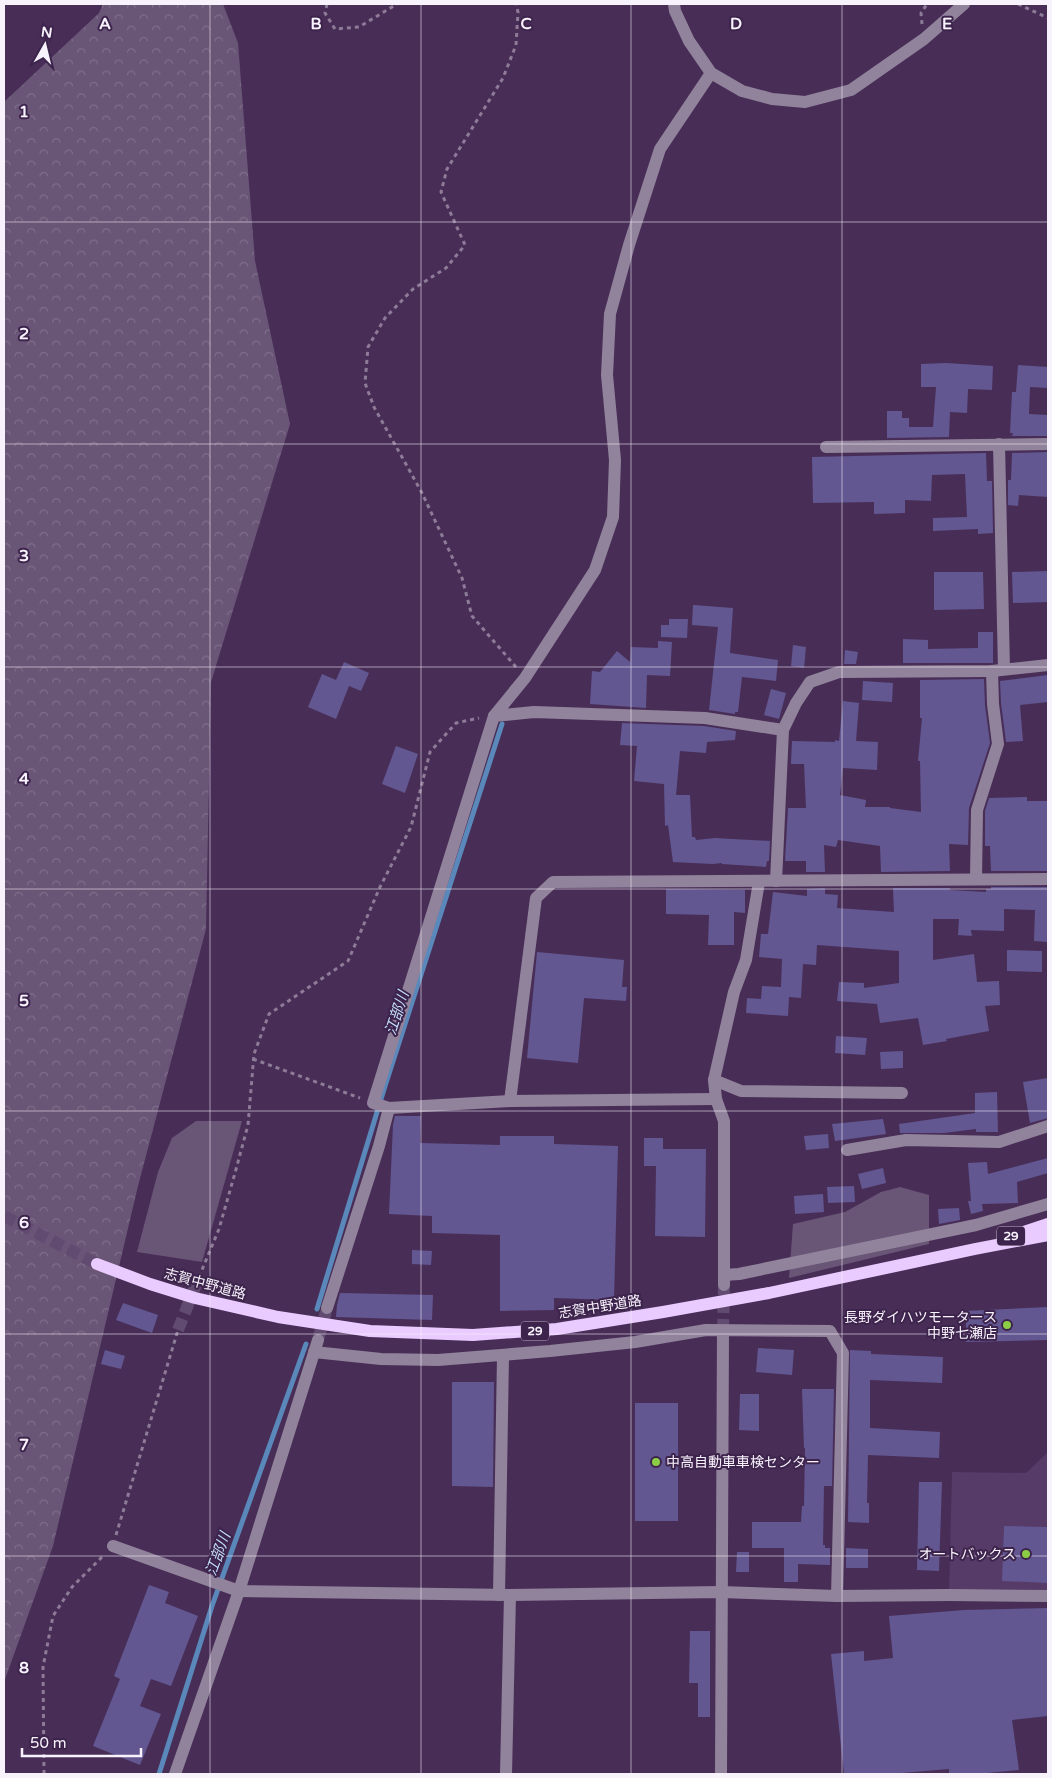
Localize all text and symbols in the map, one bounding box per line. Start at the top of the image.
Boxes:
text: A [99,14,111,34]
text: B [310,14,322,34]
text: C [520,14,532,34]
text: D [730,14,742,34]
text: E [942,14,952,34]
north arrow [20,20,70,70]
text: N [40,23,53,42]
text: 1 [19,102,29,122]
text: 2 [19,324,29,344]
text: 3 [19,546,29,566]
text: 4 [19,769,29,789]
water label: 江部川 [381,987,413,1037]
text: 5 [19,991,29,1011]
text: 6 [19,1213,29,1233]
road number: 29 [997,1226,1025,1246]
street label: 志賀中野道路 [162,1265,248,1303]
street label: 志賀中野道路 [557,1292,643,1322]
place label: 長野ダイハツモータース 中野七瀬店 [844,1309,997,1342]
marker: 長野ダイハツモータース 中野七瀬店 [1001,1319,1013,1331]
road number: 29 [521,1322,549,1340]
text: 7 [19,1435,29,1455]
place label: 中高自動車車検センター [666,1454,820,1471]
marker: 中高自動車車検センター [650,1456,662,1468]
water label: 江部川 [202,1528,235,1578]
place label: オートバックス [918,1546,1016,1563]
marker: オートバックス [1020,1548,1032,1560]
text: 8 [19,1658,29,1678]
scale bar [22,1726,141,1758]
text: 50 m [30,1734,67,1752]

